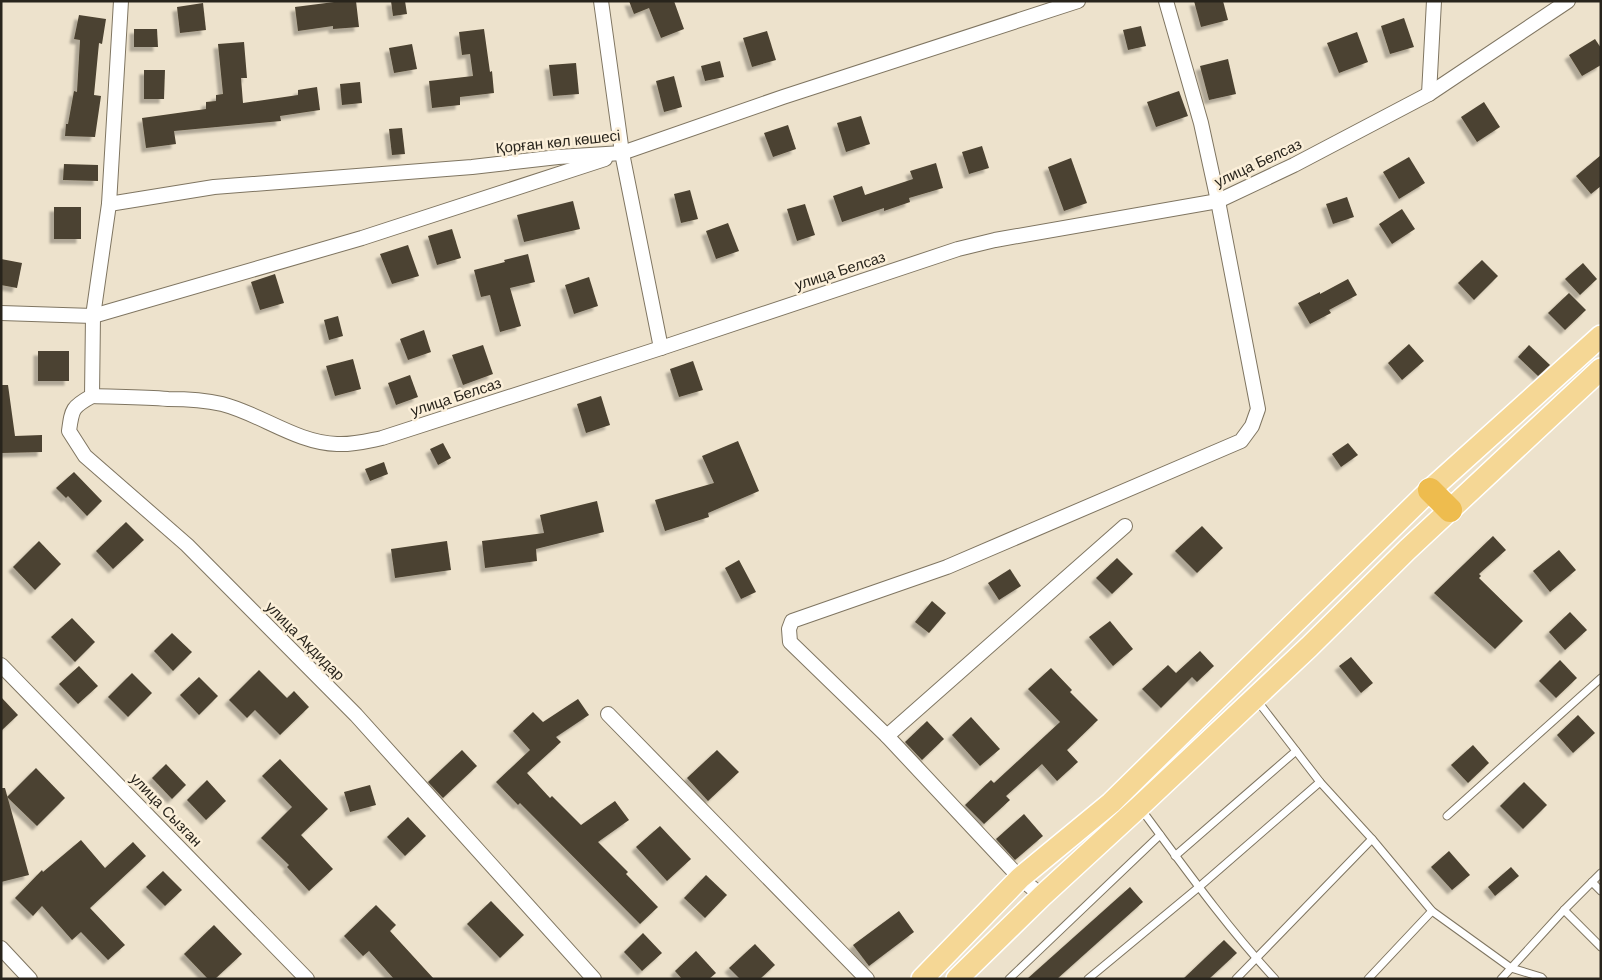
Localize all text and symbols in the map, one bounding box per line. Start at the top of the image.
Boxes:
street label: Қорған көл көшесі [495,126,621,158]
street label: улица Белсаз [1211,134,1305,192]
street label: улица Белсаз [792,247,888,295]
street label: улица Белсаз [408,373,504,421]
street label: улица Акдидар [261,597,349,685]
street label: улица Сызган [126,769,206,851]

